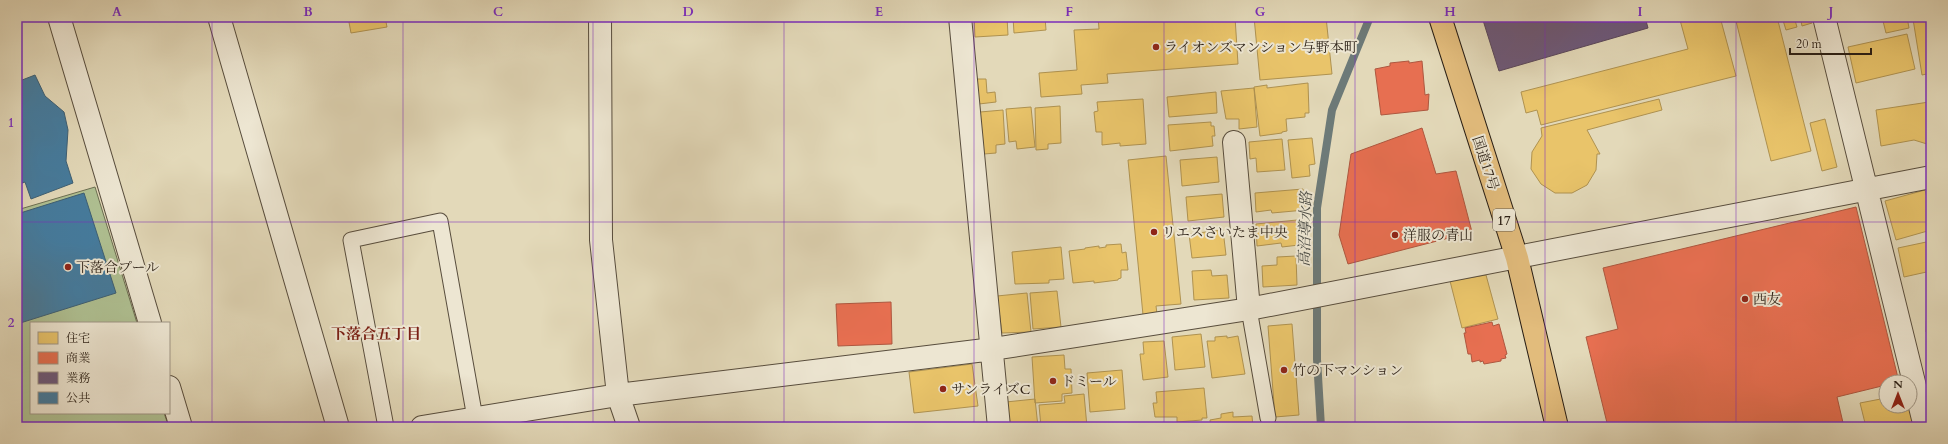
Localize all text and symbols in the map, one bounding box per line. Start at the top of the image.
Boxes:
text: A [112,3,122,21]
text: B [303,3,313,21]
text: C [493,3,503,21]
text: D [682,3,694,21]
text: E [875,3,883,21]
text: F [1065,3,1073,21]
text: G [1255,3,1266,21]
text: H [1444,3,1456,21]
text: I [1637,3,1643,21]
text: J [1827,3,1834,21]
scale bar [1790,30,1871,56]
text: 20 m [1796,36,1823,52]
place label: ライオンズマンション与野本町 [1164,38,1358,57]
marker: ライオンズマンション与野本町 [1151,42,1161,52]
text: 1 [8,114,14,132]
street label: 国道17号 [1468,133,1503,193]
water label: 高沼導水路 [1294,190,1316,267]
road number: 17 [1493,209,1515,231]
place label: リエスさいたま中央 [1162,223,1288,242]
place label: 洋服の青山 [1403,226,1473,245]
marker: リエスさいたま中央 [1149,227,1159,237]
marker: 洋服の青山 [1390,230,1400,240]
place label: 下落合プール [76,258,159,277]
marker: 下落合プール [63,262,73,272]
place label: 西友 [1753,290,1781,309]
marker: 西友 [1740,294,1750,304]
text: 2 [8,314,15,332]
legend [30,322,170,414]
district label: 下落合五丁目 [331,324,421,344]
text: 住宅 [66,330,90,346]
text: 商業 [66,350,90,366]
place label: 竹の下マンション [1292,361,1403,380]
marker: 竹の下マンション [1279,365,1289,375]
text: 業務 [66,370,90,386]
place label: ドミール [1061,372,1117,391]
north arrow [1878,374,1918,414]
marker: ドミール [1048,376,1058,386]
text: N [1893,377,1903,392]
place label: サンライズC [951,380,1031,399]
marker: サンライズC [938,384,948,394]
text: 公共 [66,390,90,406]

